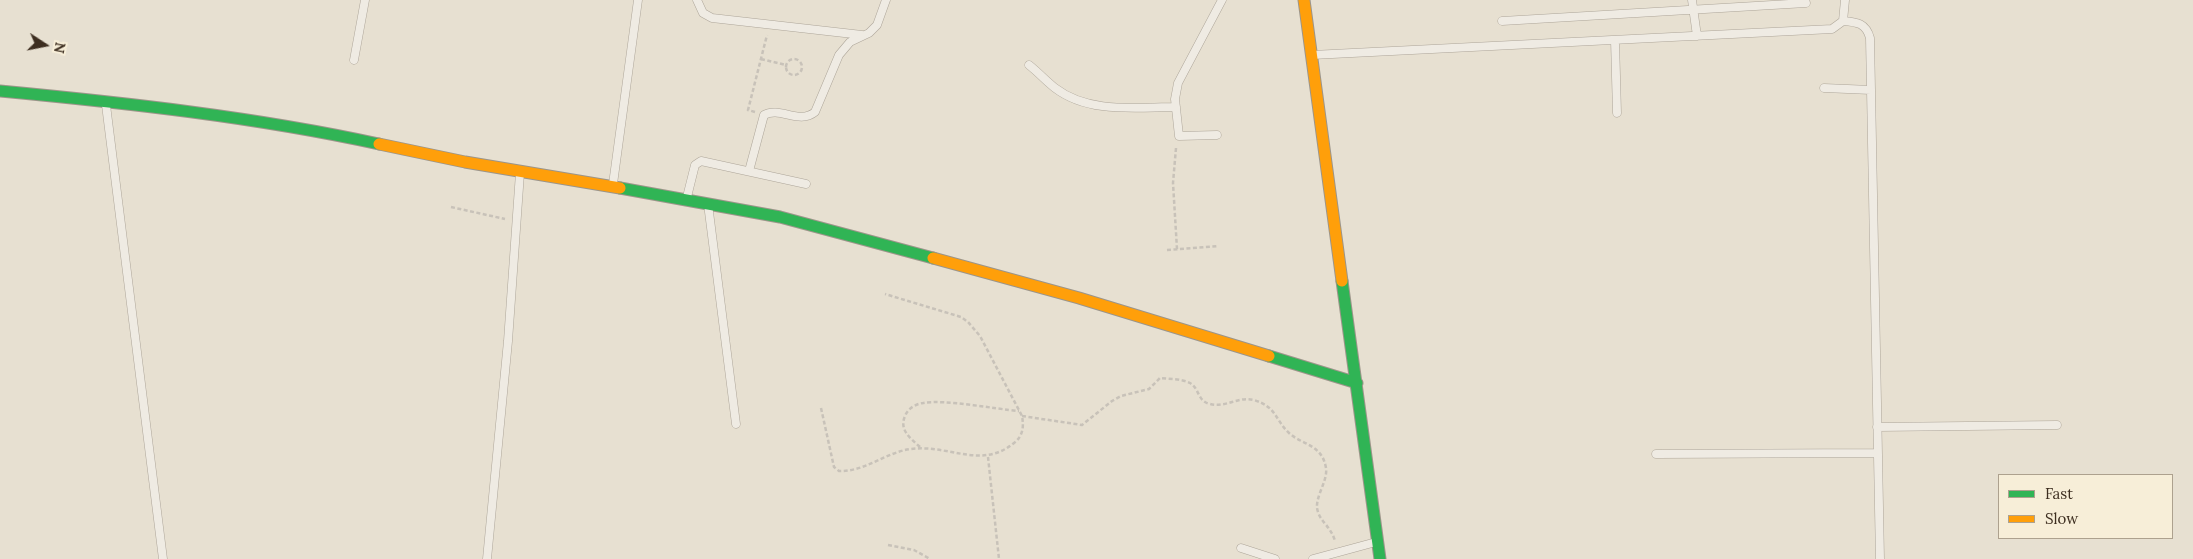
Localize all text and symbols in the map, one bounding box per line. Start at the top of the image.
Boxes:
north arrow [20,20,70,70]
text: N [50,41,70,55]
legend [1998,474,2173,539]
text: Fast [2045,484,2073,503]
text: Slow [2045,509,2078,528]

